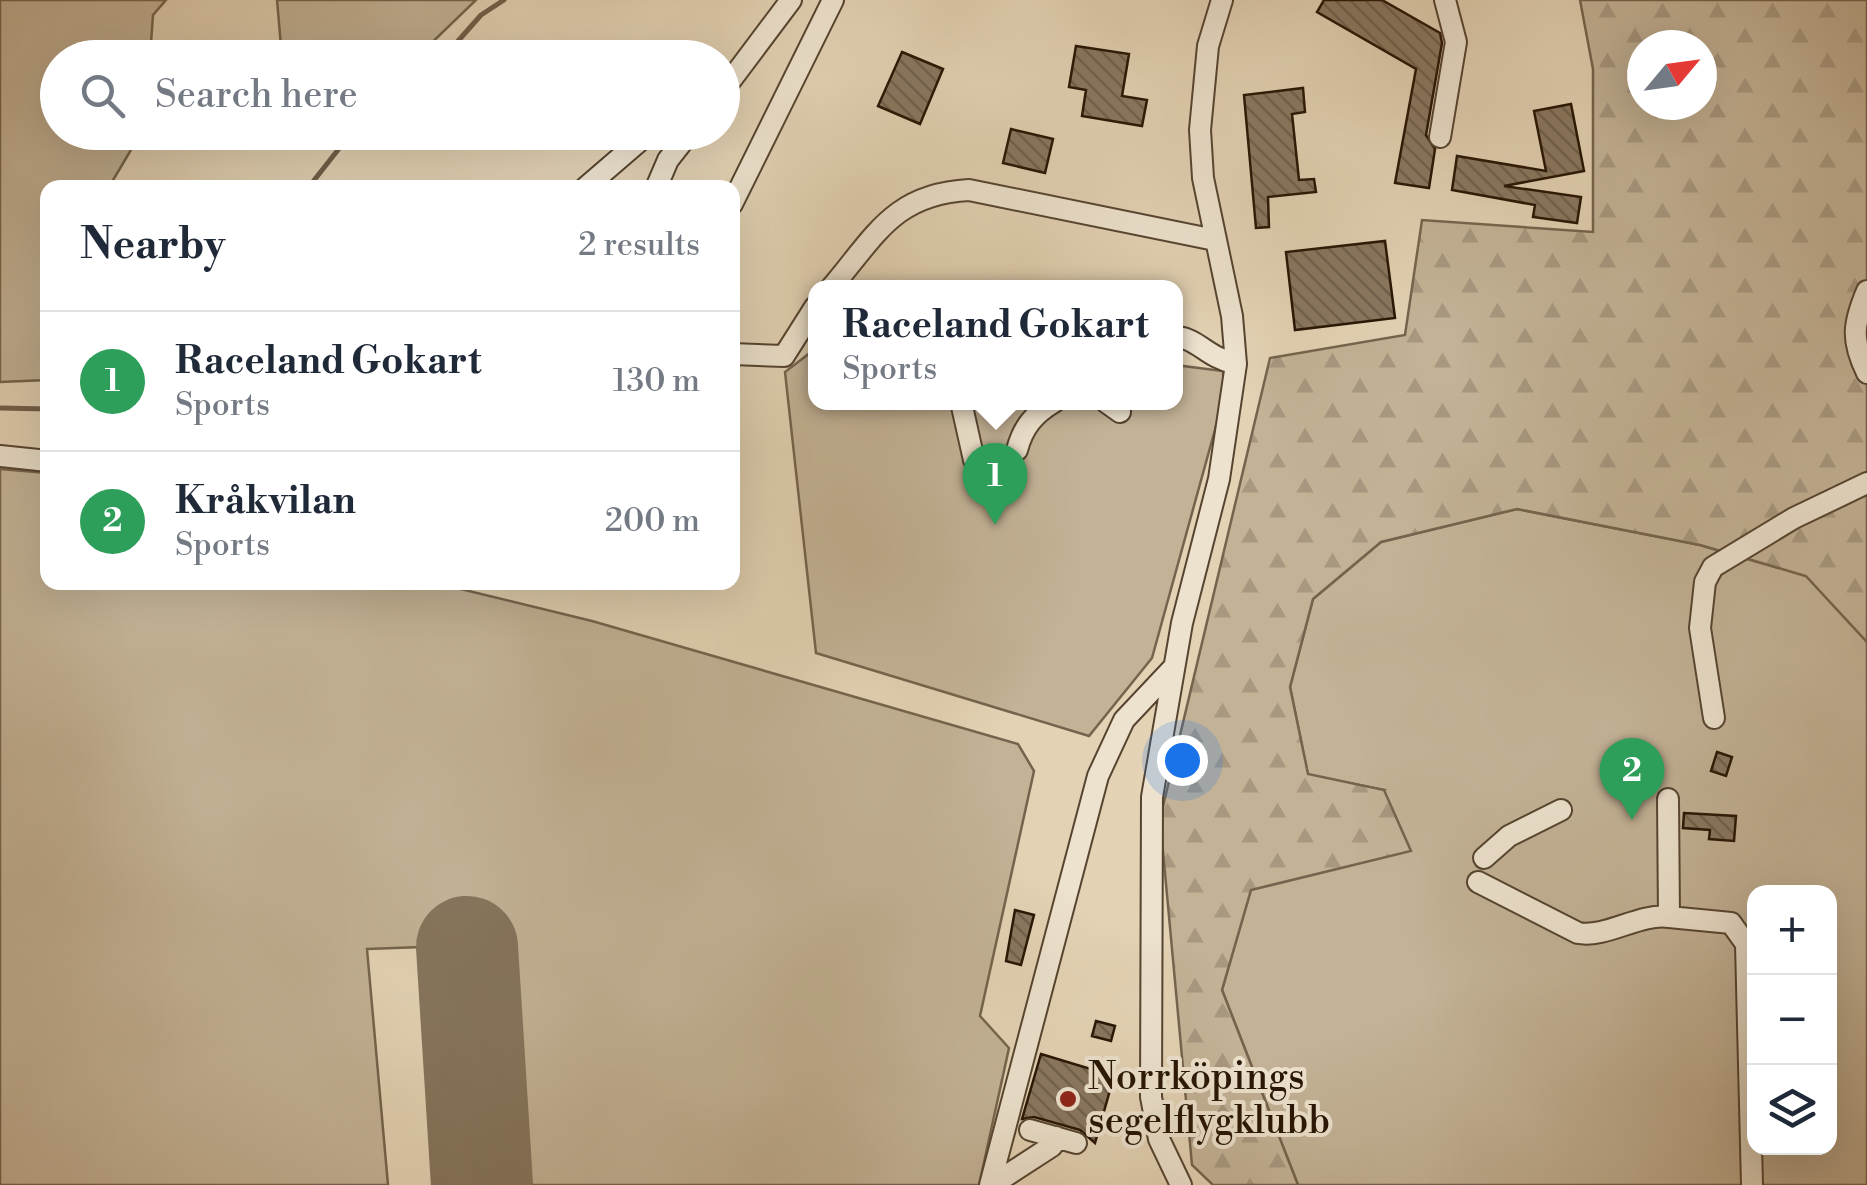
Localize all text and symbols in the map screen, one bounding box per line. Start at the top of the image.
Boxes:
north arrow [1627,30,1717,120]
search box [40,40,740,150]
icon: search [75,68,130,123]
text: Search here [155,72,358,119]
text: Nearby [80,219,225,272]
text: 2 results [578,225,700,265]
popup [808,280,1183,410]
text: Raceland Gokart [842,302,1149,349]
text: Raceland Gokart [175,338,481,385]
text: Sports [842,349,937,389]
text: 1 [105,361,120,401]
text: 130 m [613,361,700,401]
text: Sports [175,385,270,425]
pin: 1 [962,442,1028,525]
text: Kråkvilan [175,478,356,525]
text: 2 [102,501,123,541]
text: 200 m [605,501,700,541]
text: Sports [175,525,270,565]
your location [1157,735,1208,786]
pin: 2 [1600,738,1664,820]
map controls [1747,885,1837,1155]
button: + [1747,885,1837,975]
button: − [1747,975,1837,1065]
place label: Norrköpings segelflygklubb [1088,1054,1330,1145]
button: layers [1747,1065,1837,1155]
marker: Norrköpings segelflygklubb [1057,1088,1079,1110]

